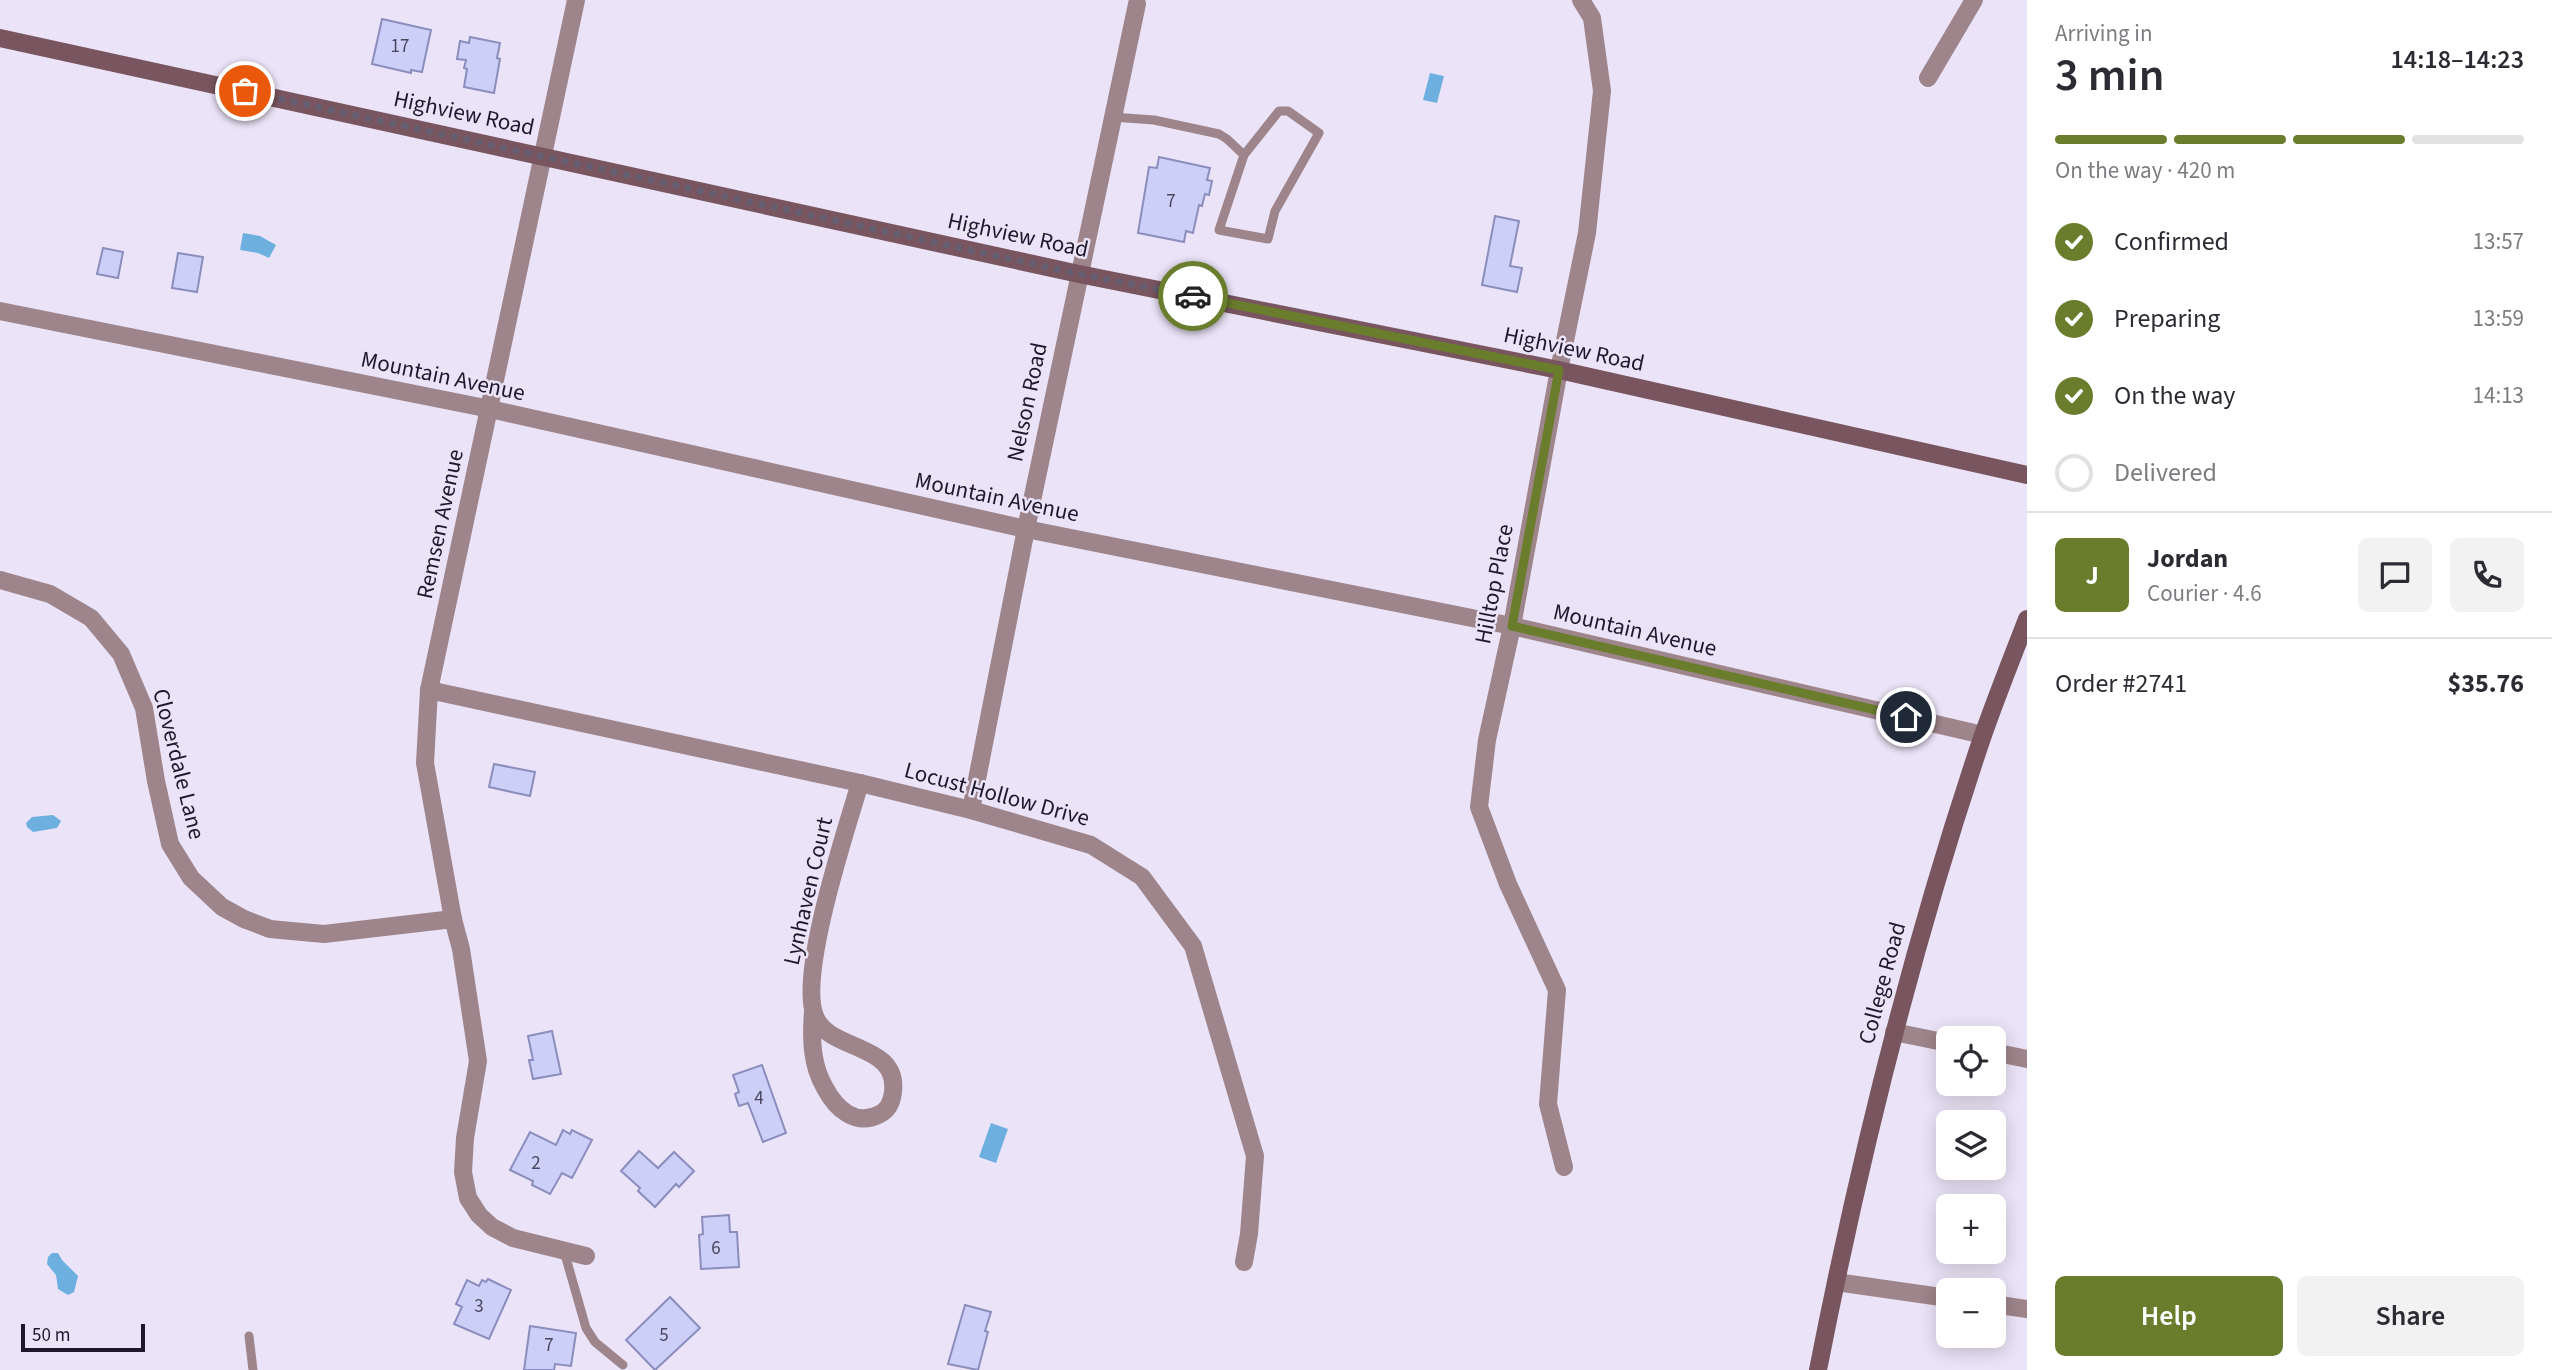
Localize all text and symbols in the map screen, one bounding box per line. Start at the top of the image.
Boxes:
text: Arriving in [2055,17,2153,50]
house number: 17 [391,33,409,60]
text: 14:18–14:23 [2391,41,2524,78]
text: 3 min [2055,43,2164,108]
pin [215,61,275,121]
icon: bag [226,72,264,110]
street label: Highview Road [391,82,537,144]
text: On the way · 420 m [2055,154,2235,187]
house number: 7 [1166,188,1176,215]
street label: Highview Road [945,204,1091,266]
icon: check [2055,223,2093,261]
text: Confirmed [2114,223,2229,260]
text: 13:57 [2473,225,2524,258]
courier [1158,261,1228,331]
icon: car [1174,277,1212,315]
icon: check [2055,300,2093,338]
text: Preparing [2114,300,2220,337]
text: 13:59 [2473,302,2524,335]
street label: Highview Road [1501,318,1647,380]
street label: Nelson Road [998,339,1056,465]
street label: Mountain Avenue [358,343,528,409]
icon: check [2055,377,2093,415]
text: On the way [2114,377,2235,414]
text: 14:13 [2473,379,2524,412]
street label: Remsen Avenue [408,446,472,602]
text: Delivered [2114,454,2217,491]
street label: Mountain Avenue [912,464,1082,530]
street label: Hilltop Place [1466,521,1522,647]
button: chat [2358,538,2432,612]
button: phone [2450,538,2524,612]
text: Jordan [2147,540,2228,577]
text: J [2085,557,2099,594]
text: Courier · 4.6 [2147,577,2262,610]
street label: Mountain Avenue [1550,595,1720,665]
text: Order #2741 [2055,665,2187,702]
text: $35.76 [2448,665,2524,702]
street label: Cloverdale Lane [144,685,214,843]
pin [1876,687,1936,747]
icon: home [1887,698,1925,736]
street label: Locust Hollow Drive [901,753,1093,835]
street label: Lynhaven Court [775,814,841,968]
street label: College Road [1850,918,1914,1048]
map controls [1936,1026,2006,1348]
button: locate [1936,1026,2006,1096]
house number: 4 [754,1085,764,1112]
button: layers [1936,1110,2006,1180]
house number: 2 [531,1150,541,1177]
button: + [1936,1194,2006,1264]
house number: 6 [711,1235,721,1262]
button: Help [2055,1276,2283,1356]
button: Share [2297,1276,2524,1356]
button: − [1936,1278,2006,1348]
house number: 3 [474,1293,484,1320]
scale bar [21,1321,145,1353]
text: 50 m [32,1322,70,1349]
house number: 5 [659,1322,669,1349]
house number: 7 [544,1332,554,1359]

